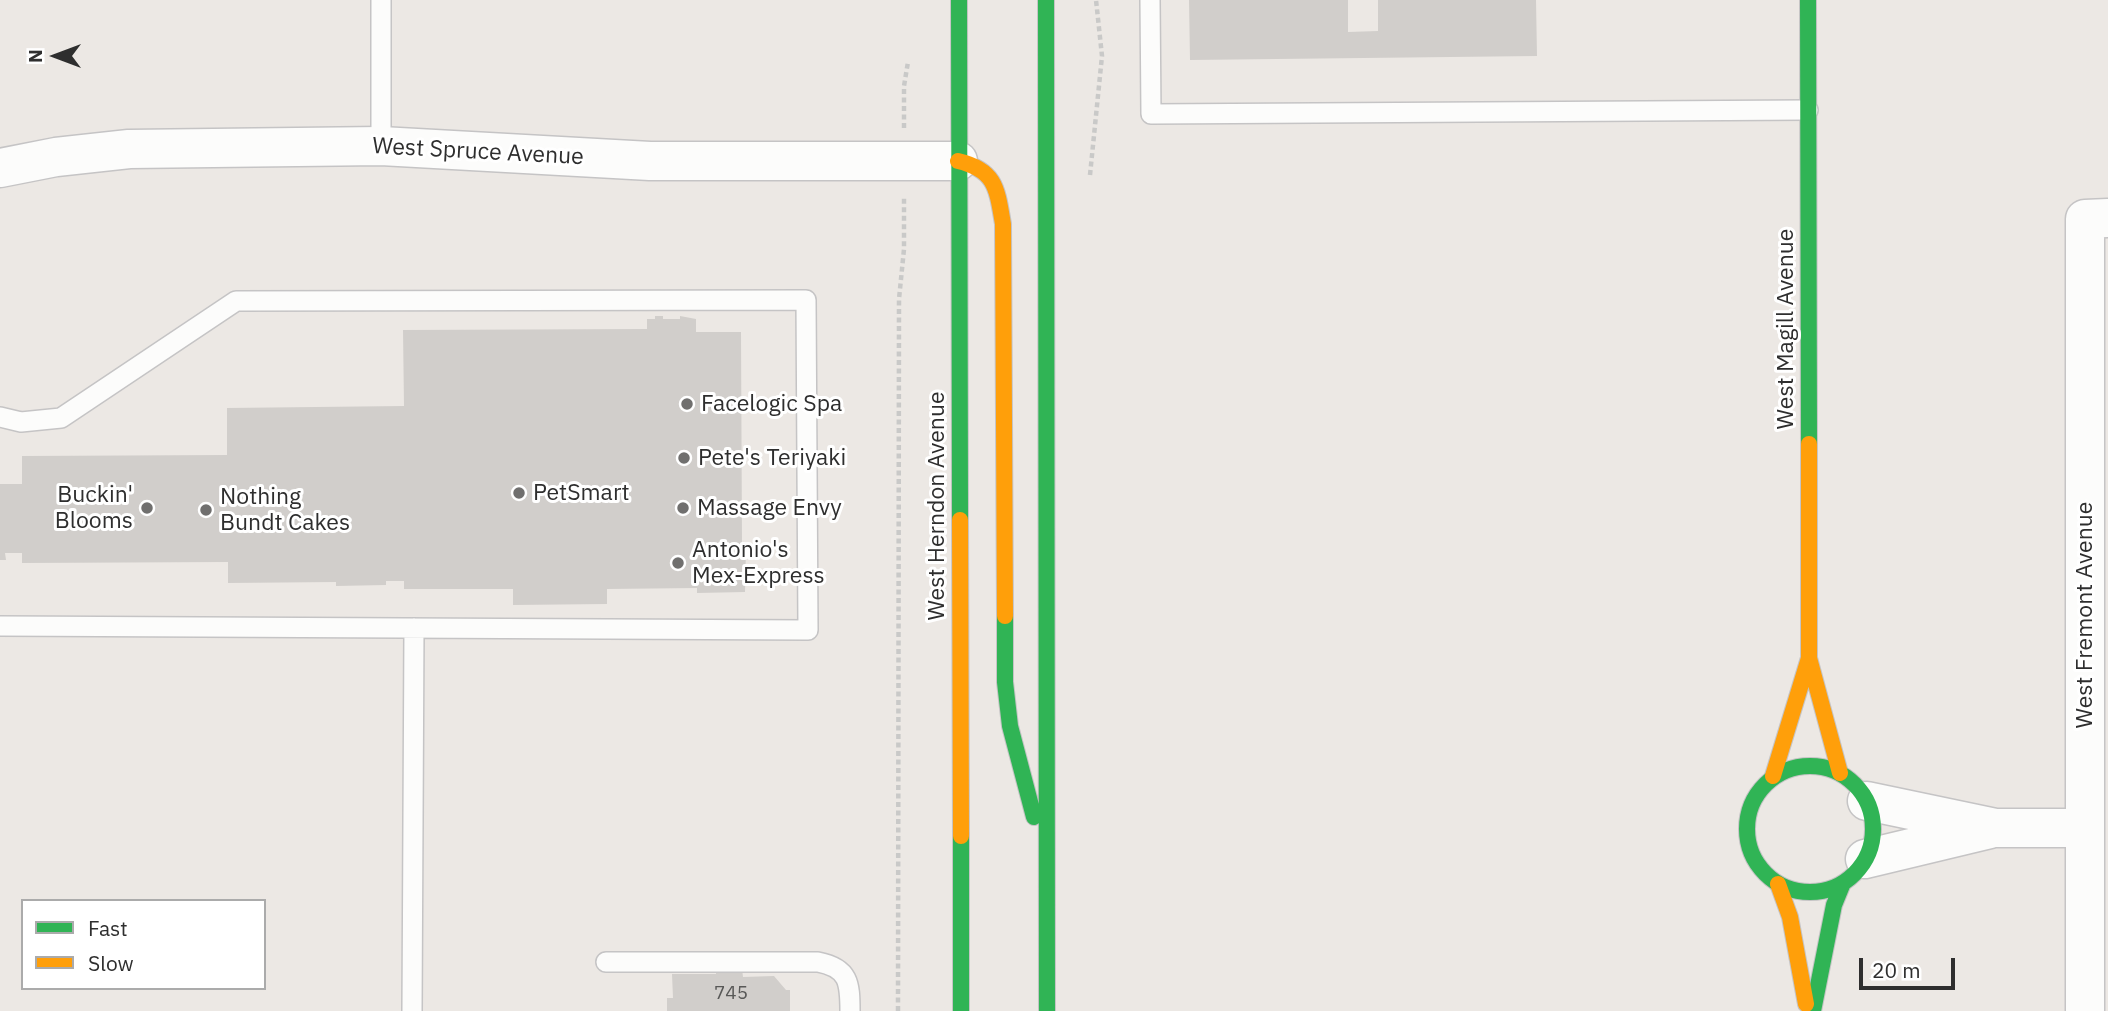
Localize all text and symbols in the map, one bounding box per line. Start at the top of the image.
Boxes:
north arrow [21,21,91,91]
text: N [23,49,47,63]
street label: West Spruce Avenue [372,133,584,171]
street label: West Magill Avenue [1772,229,1800,429]
place label: Facelogic Spa [701,390,842,418]
street label: West Herndon Avenue [923,391,951,621]
marker: Facelogic Spa [679,396,695,412]
place label: Pete's Teriyaki [698,444,846,472]
marker: Pete's Teriyaki [676,450,692,466]
place label: PetSmart [533,479,630,507]
place label: Buckin' Blooms [55,481,133,535]
place label: Nothing Bundt Cakes [220,483,350,537]
marker: PetSmart [511,485,527,501]
place label: Massage Envy [697,494,842,522]
marker: Buckin' Blooms [139,500,155,516]
marker: Massage Envy [675,500,691,516]
marker: Nothing Bundt Cakes [198,502,214,518]
street label: West Fremont Avenue [2071,502,2099,728]
place label: Antonio's Mex-Express [692,536,825,590]
marker: Antonio's Mex-Express [670,555,686,571]
legend [21,899,266,990]
text: Fast [88,914,128,942]
scale bar [1863,944,1959,988]
text: Slow [88,949,134,977]
text: 20 m [1872,956,1921,984]
house number: 745 [714,983,748,1005]

